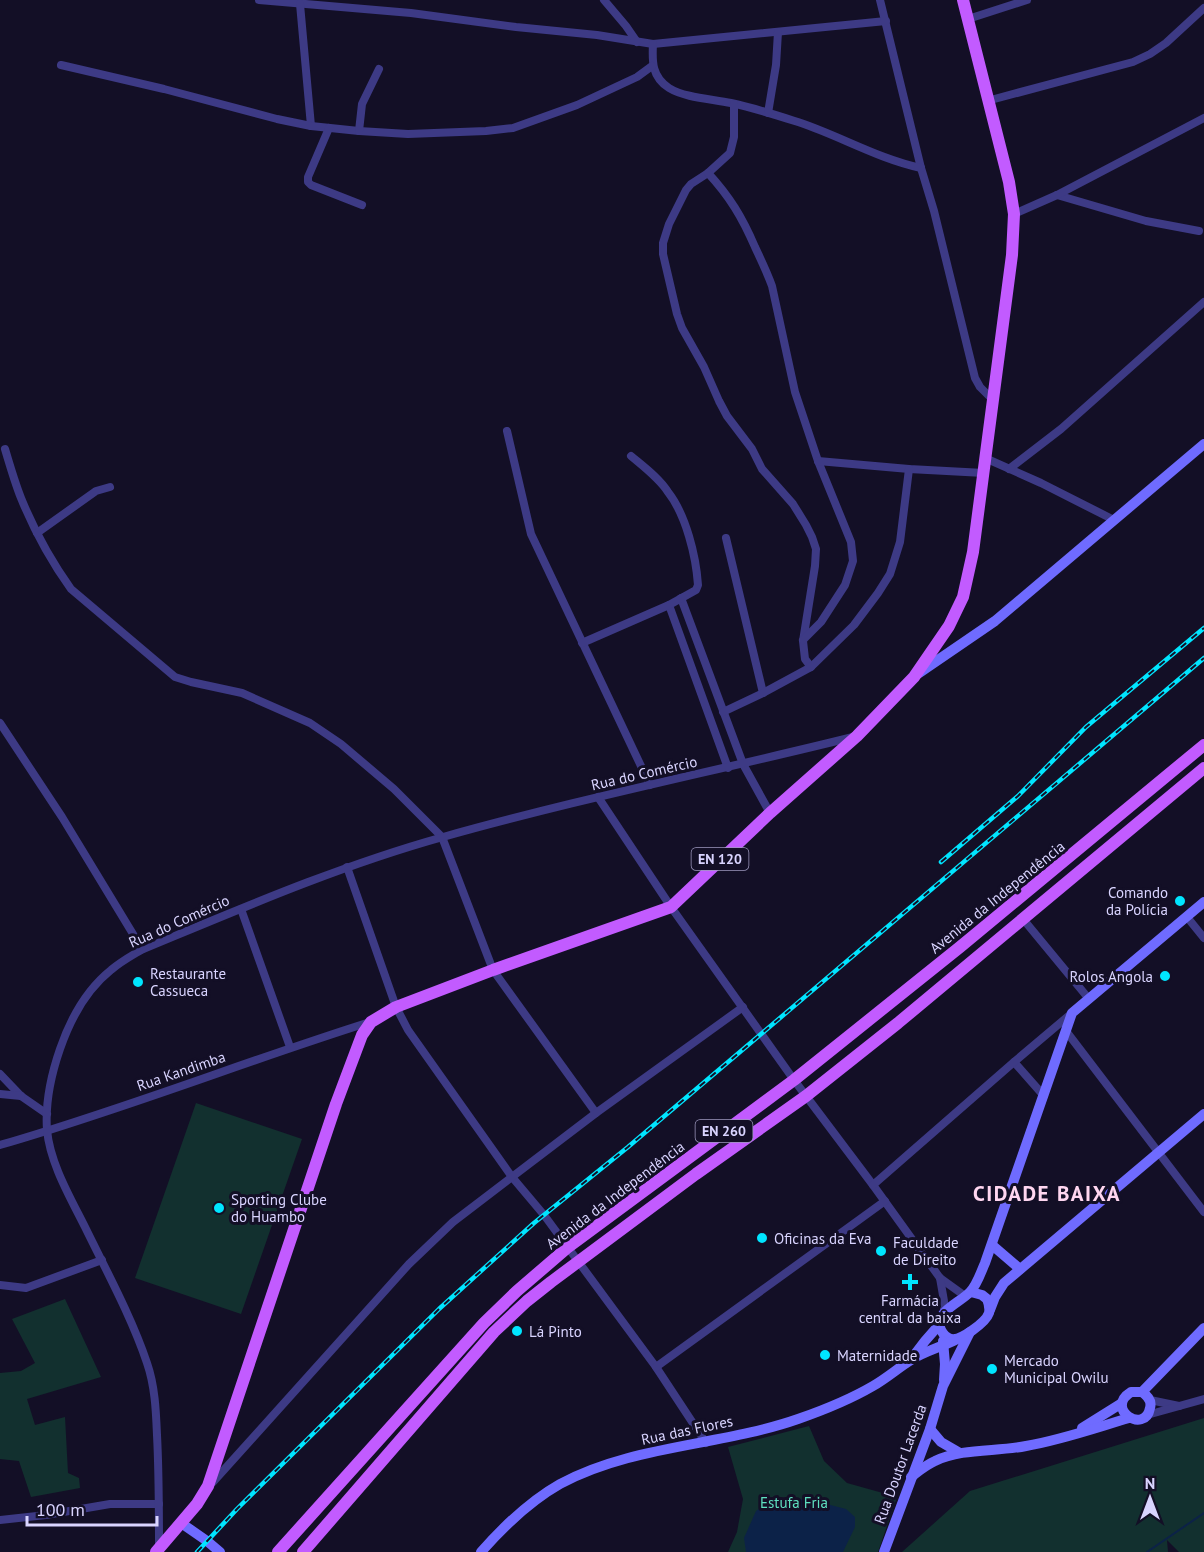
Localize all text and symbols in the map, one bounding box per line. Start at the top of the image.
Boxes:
street label: Rua do Comércio [589,752,699,794]
street label: Avenida da Independência [926,837,1068,957]
road number: EN 120 [692,848,748,870]
place label: Comando da Polícia [1106,883,1168,919]
street label: Rua do Comércio [126,890,232,952]
marker: Comando da Polícia [1173,894,1187,908]
place label: Restaurante Cassueca [150,964,226,1000]
place label: Rolos Angola [1070,967,1153,986]
marker: Rolos Angola [1158,969,1172,983]
marker: Restaurante Cassueca [131,975,145,989]
street label: Rua Kandimba [134,1047,228,1095]
road number: EN 260 [696,1120,752,1142]
street label: Avenida da Independência [542,1137,688,1253]
district label: CIDADE BAIXA [973,1180,1121,1207]
place label: Sporting Clube do Huambo [231,1190,327,1226]
marker: Sporting Clube do Huambo [212,1201,226,1215]
place label: Oficinas da Eva [774,1229,871,1248]
marker: Oficinas da Eva [755,1231,769,1245]
place label: Faculdade de Direito [893,1233,959,1269]
marker: Faculdade de Direito [874,1244,888,1258]
marker: Farmácia central da baixa [903,1275,917,1289]
place label: Farmácia central da baixa [859,1291,961,1327]
place label: Lá Pinto [529,1322,582,1341]
marker: Lá Pinto [510,1324,524,1338]
place label: Maternidade [837,1346,917,1365]
marker: Maternidade [818,1348,832,1362]
place label: Mercado Municipal Owilu [1004,1351,1109,1387]
marker: Mercado Municipal Owilu [985,1362,999,1376]
street label: Rua Doutor Lacerda [870,1402,930,1526]
street label: Rua das Flores [639,1411,735,1449]
north arrow [1120,1468,1180,1528]
text: N [1145,1473,1155,1493]
scale bar [27,1489,158,1527]
park label: Estufa Fria [760,1493,828,1512]
text: 100 m [36,1498,85,1521]

